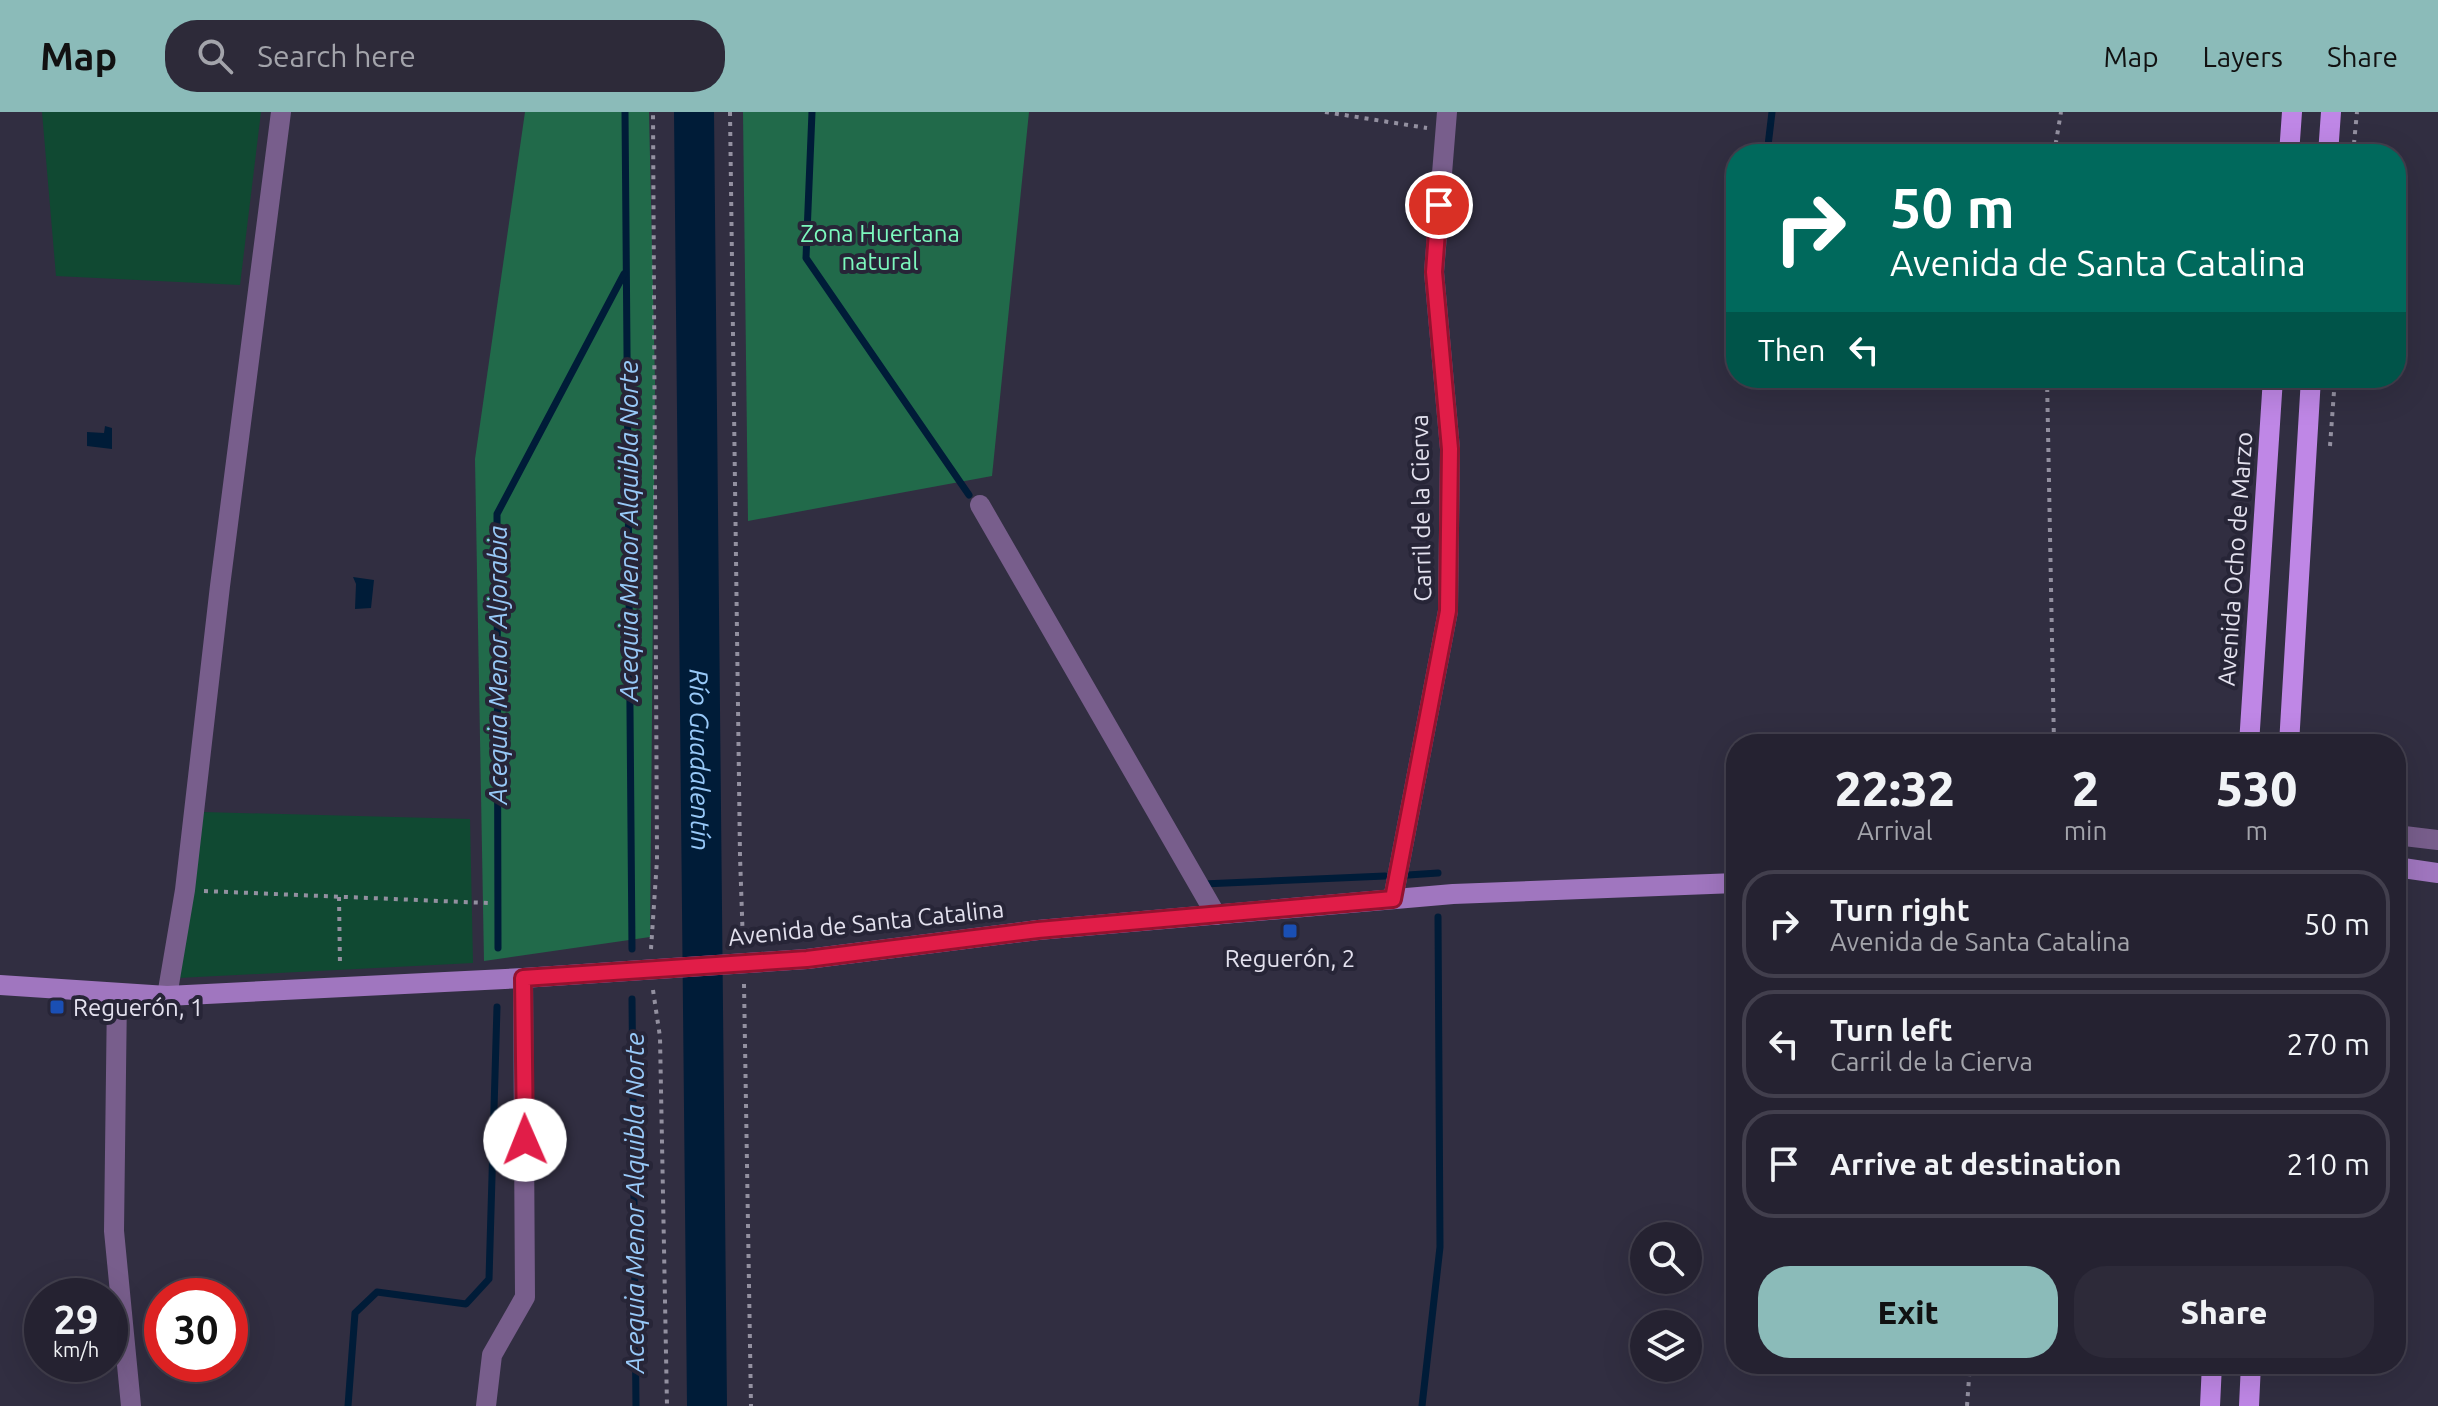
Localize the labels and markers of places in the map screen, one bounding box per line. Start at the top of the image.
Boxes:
pin [1405,171,1473,239]
marker: Reguerón, 2 [1281,922,1299,940]
place label: Reguerón, 2 [1225,945,1355,972]
place label: Reguerón, 1 [73,994,204,1021]
marker: Reguerón, 1 [48,998,66,1016]

